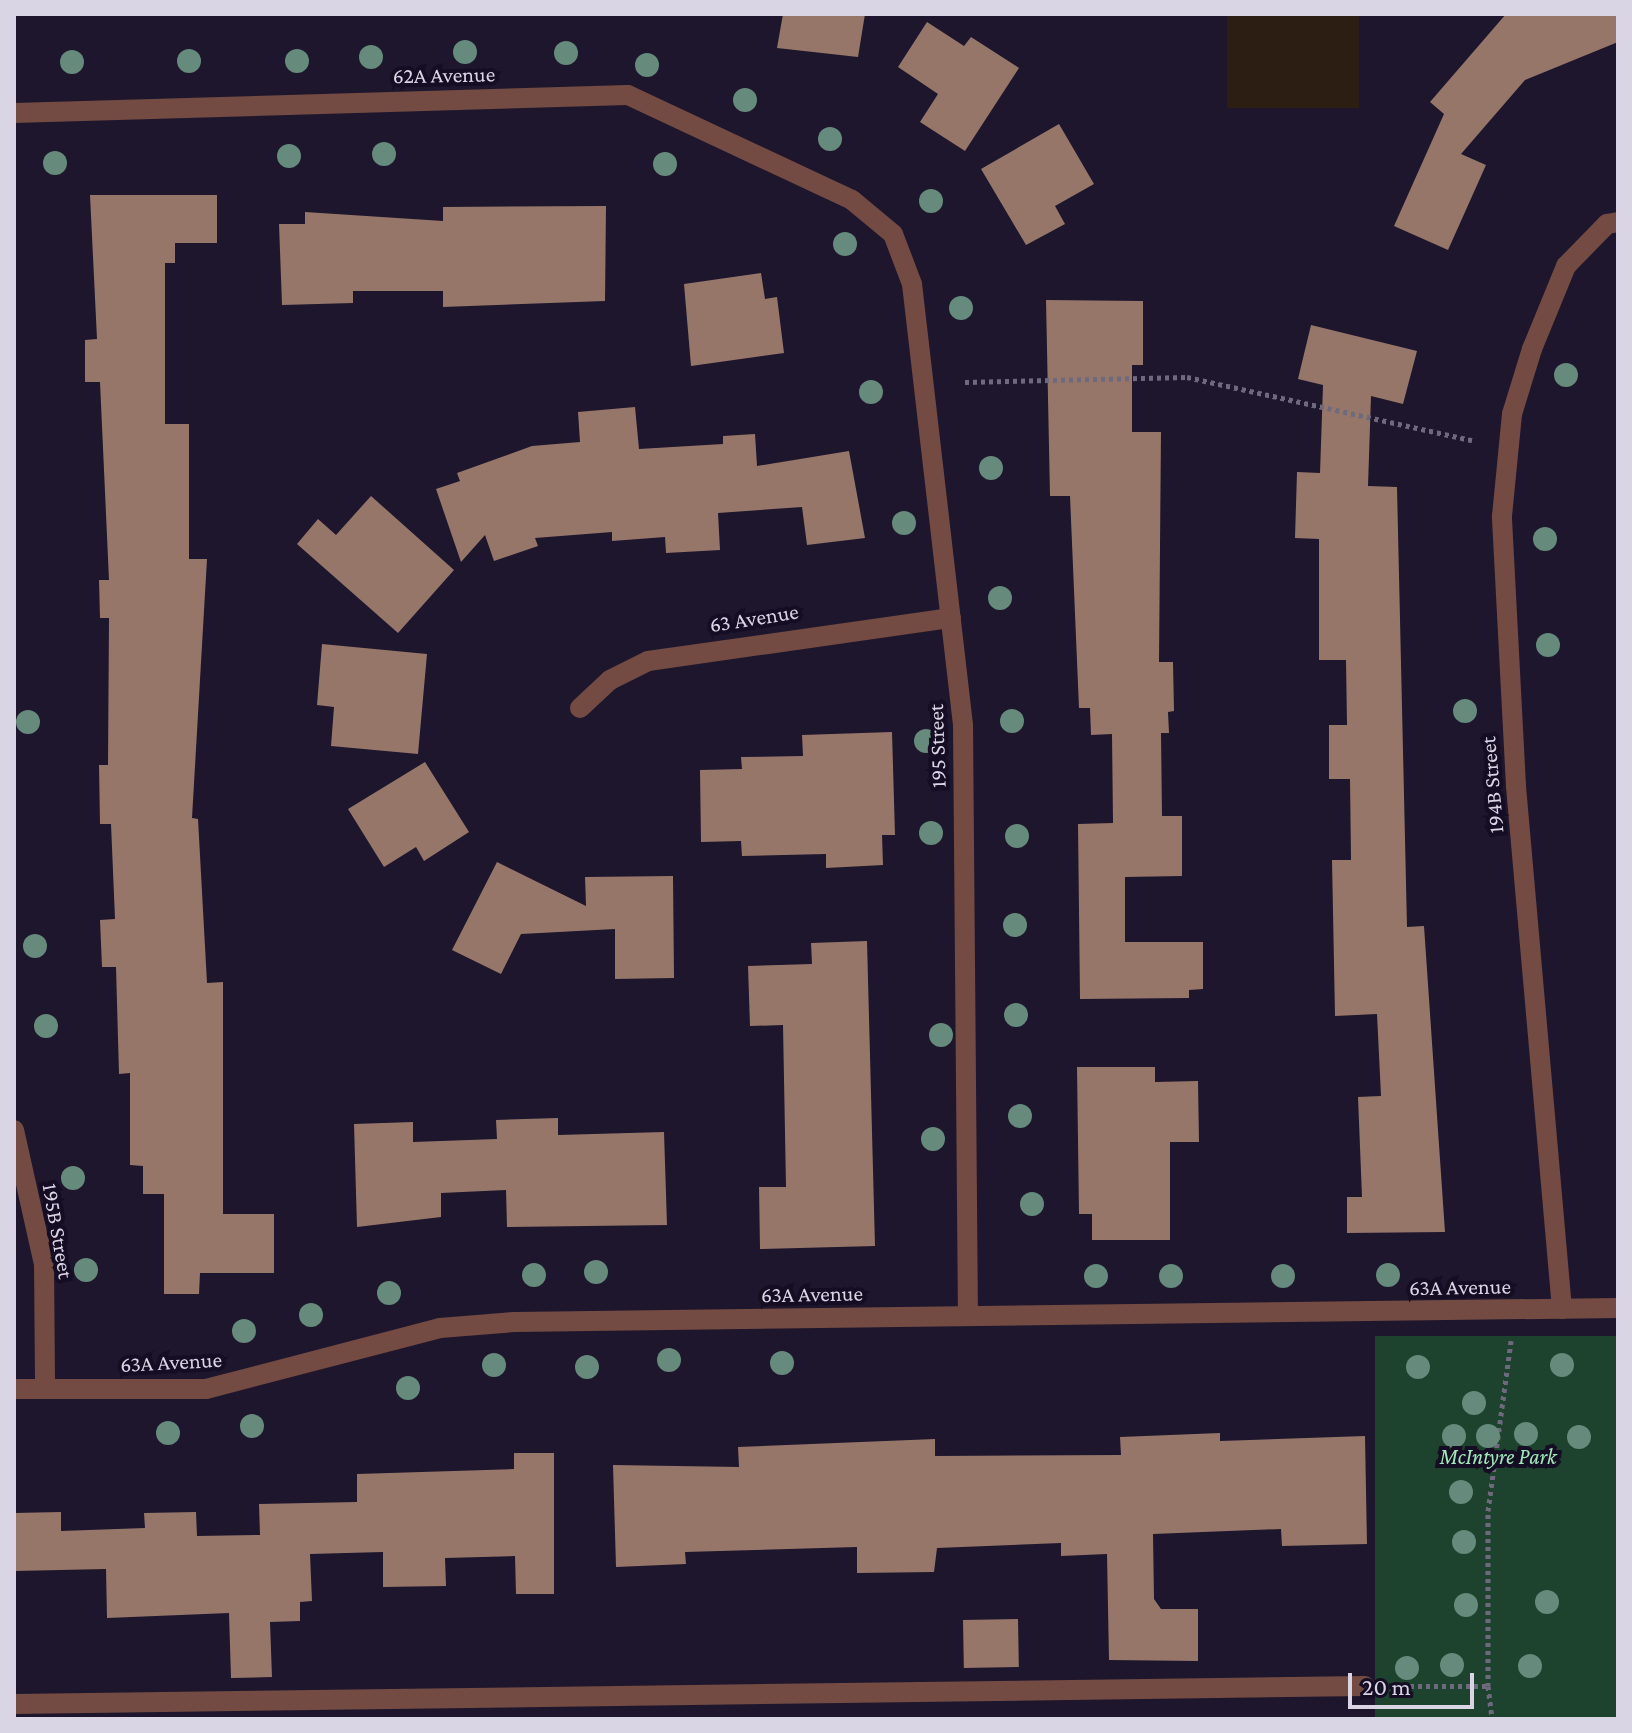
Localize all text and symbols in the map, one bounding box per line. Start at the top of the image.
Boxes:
street label: 62A Avenue [392,61,496,89]
street label: 63 Avenue [708,598,800,638]
street label: 195 Street [922,703,952,789]
street label: 194B Street [1475,735,1509,835]
street label: 195B Street [37,1181,79,1281]
street label: 63A Avenue [1409,1273,1511,1301]
street label: 63A Avenue [761,1280,863,1308]
street label: 63A Avenue [119,1346,223,1378]
park label: McIntyre Park [1439,1444,1557,1470]
scale bar [1352,1657,1478,1707]
text: 20 m [1362,1673,1411,1700]

